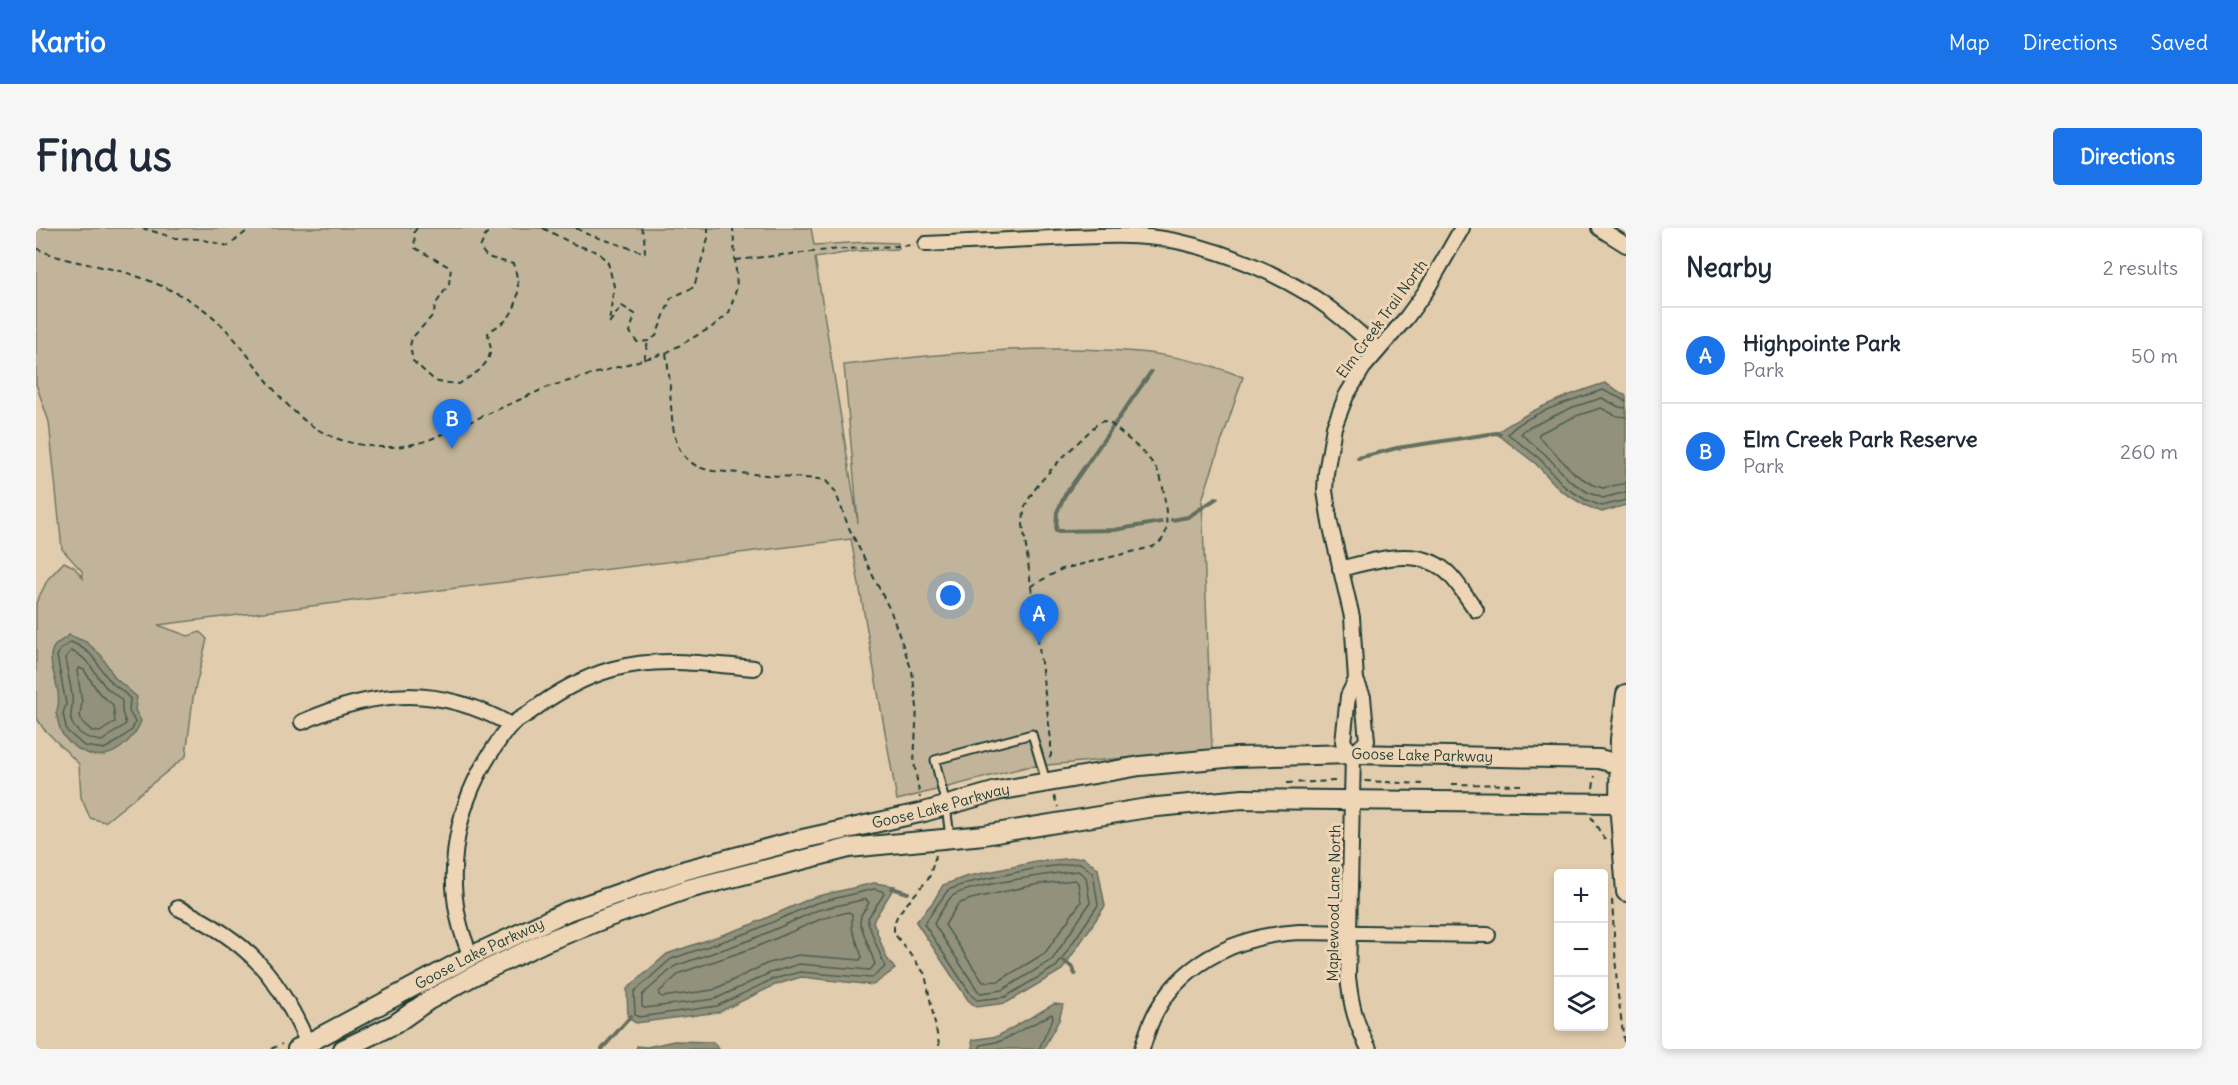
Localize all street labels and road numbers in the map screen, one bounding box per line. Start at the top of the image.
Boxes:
street label: Elm Creek Trail North [1332,255,1431,382]
street label: Goose Lake Parkway [1351,744,1493,766]
street label: Goose Lake Parkway [870,779,1011,832]
street label: Maplewood Lane North [1323,824,1344,982]
street label: Goose Lake Parkway [411,913,547,993]

